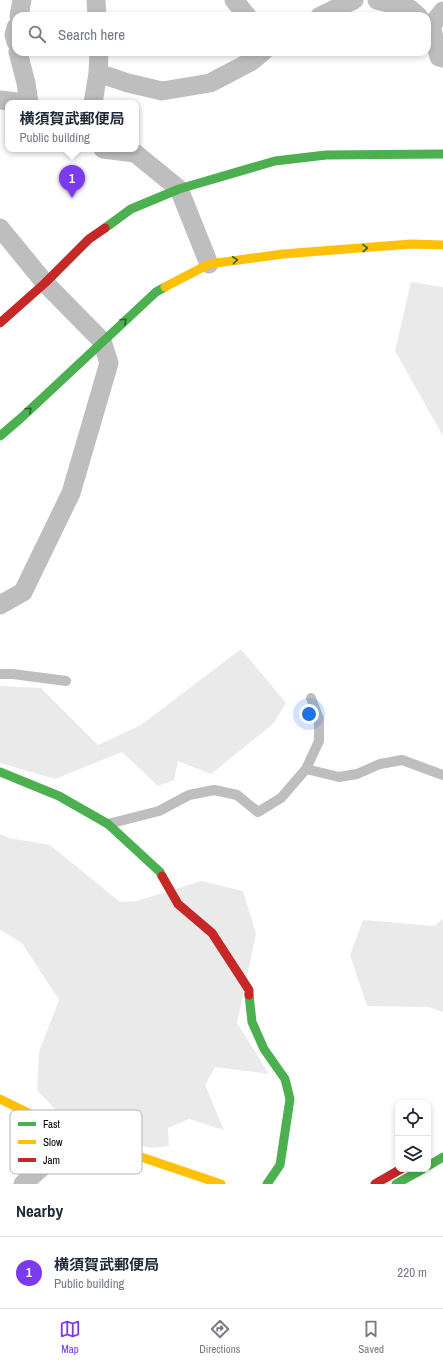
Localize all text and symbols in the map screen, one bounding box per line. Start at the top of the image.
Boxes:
search box [12,12,431,56]
icon: search [26,23,48,45]
text: Search here [58,24,125,45]
popup [5,100,139,152]
text: 横須賀武郵便局 [19,108,125,129]
text: Public building [19,129,90,146]
pin: 1 [59,165,85,198]
one-way arrow [362,243,368,252]
one-way arrow [232,256,238,265]
one-way arrow [119,319,127,326]
one-way arrow [24,408,32,415]
your location [299,704,319,724]
map controls [395,1100,431,1172]
button: locate [395,1100,431,1136]
legend [10,1110,142,1174]
text: Fast [43,1117,61,1131]
text: Slow [43,1135,63,1149]
button: layers [395,1136,431,1172]
text: Jam [43,1153,60,1167]
text: Nearby [16,1199,63,1222]
text: 横須賀武郵便局 [54,1254,159,1275]
text: 1 [26,1264,32,1281]
text: 220 m [397,1264,427,1281]
text: Public building [54,1275,125,1292]
tab: Map [59,1318,81,1356]
tab: Directions [199,1318,240,1356]
tab: Saved [358,1318,384,1356]

